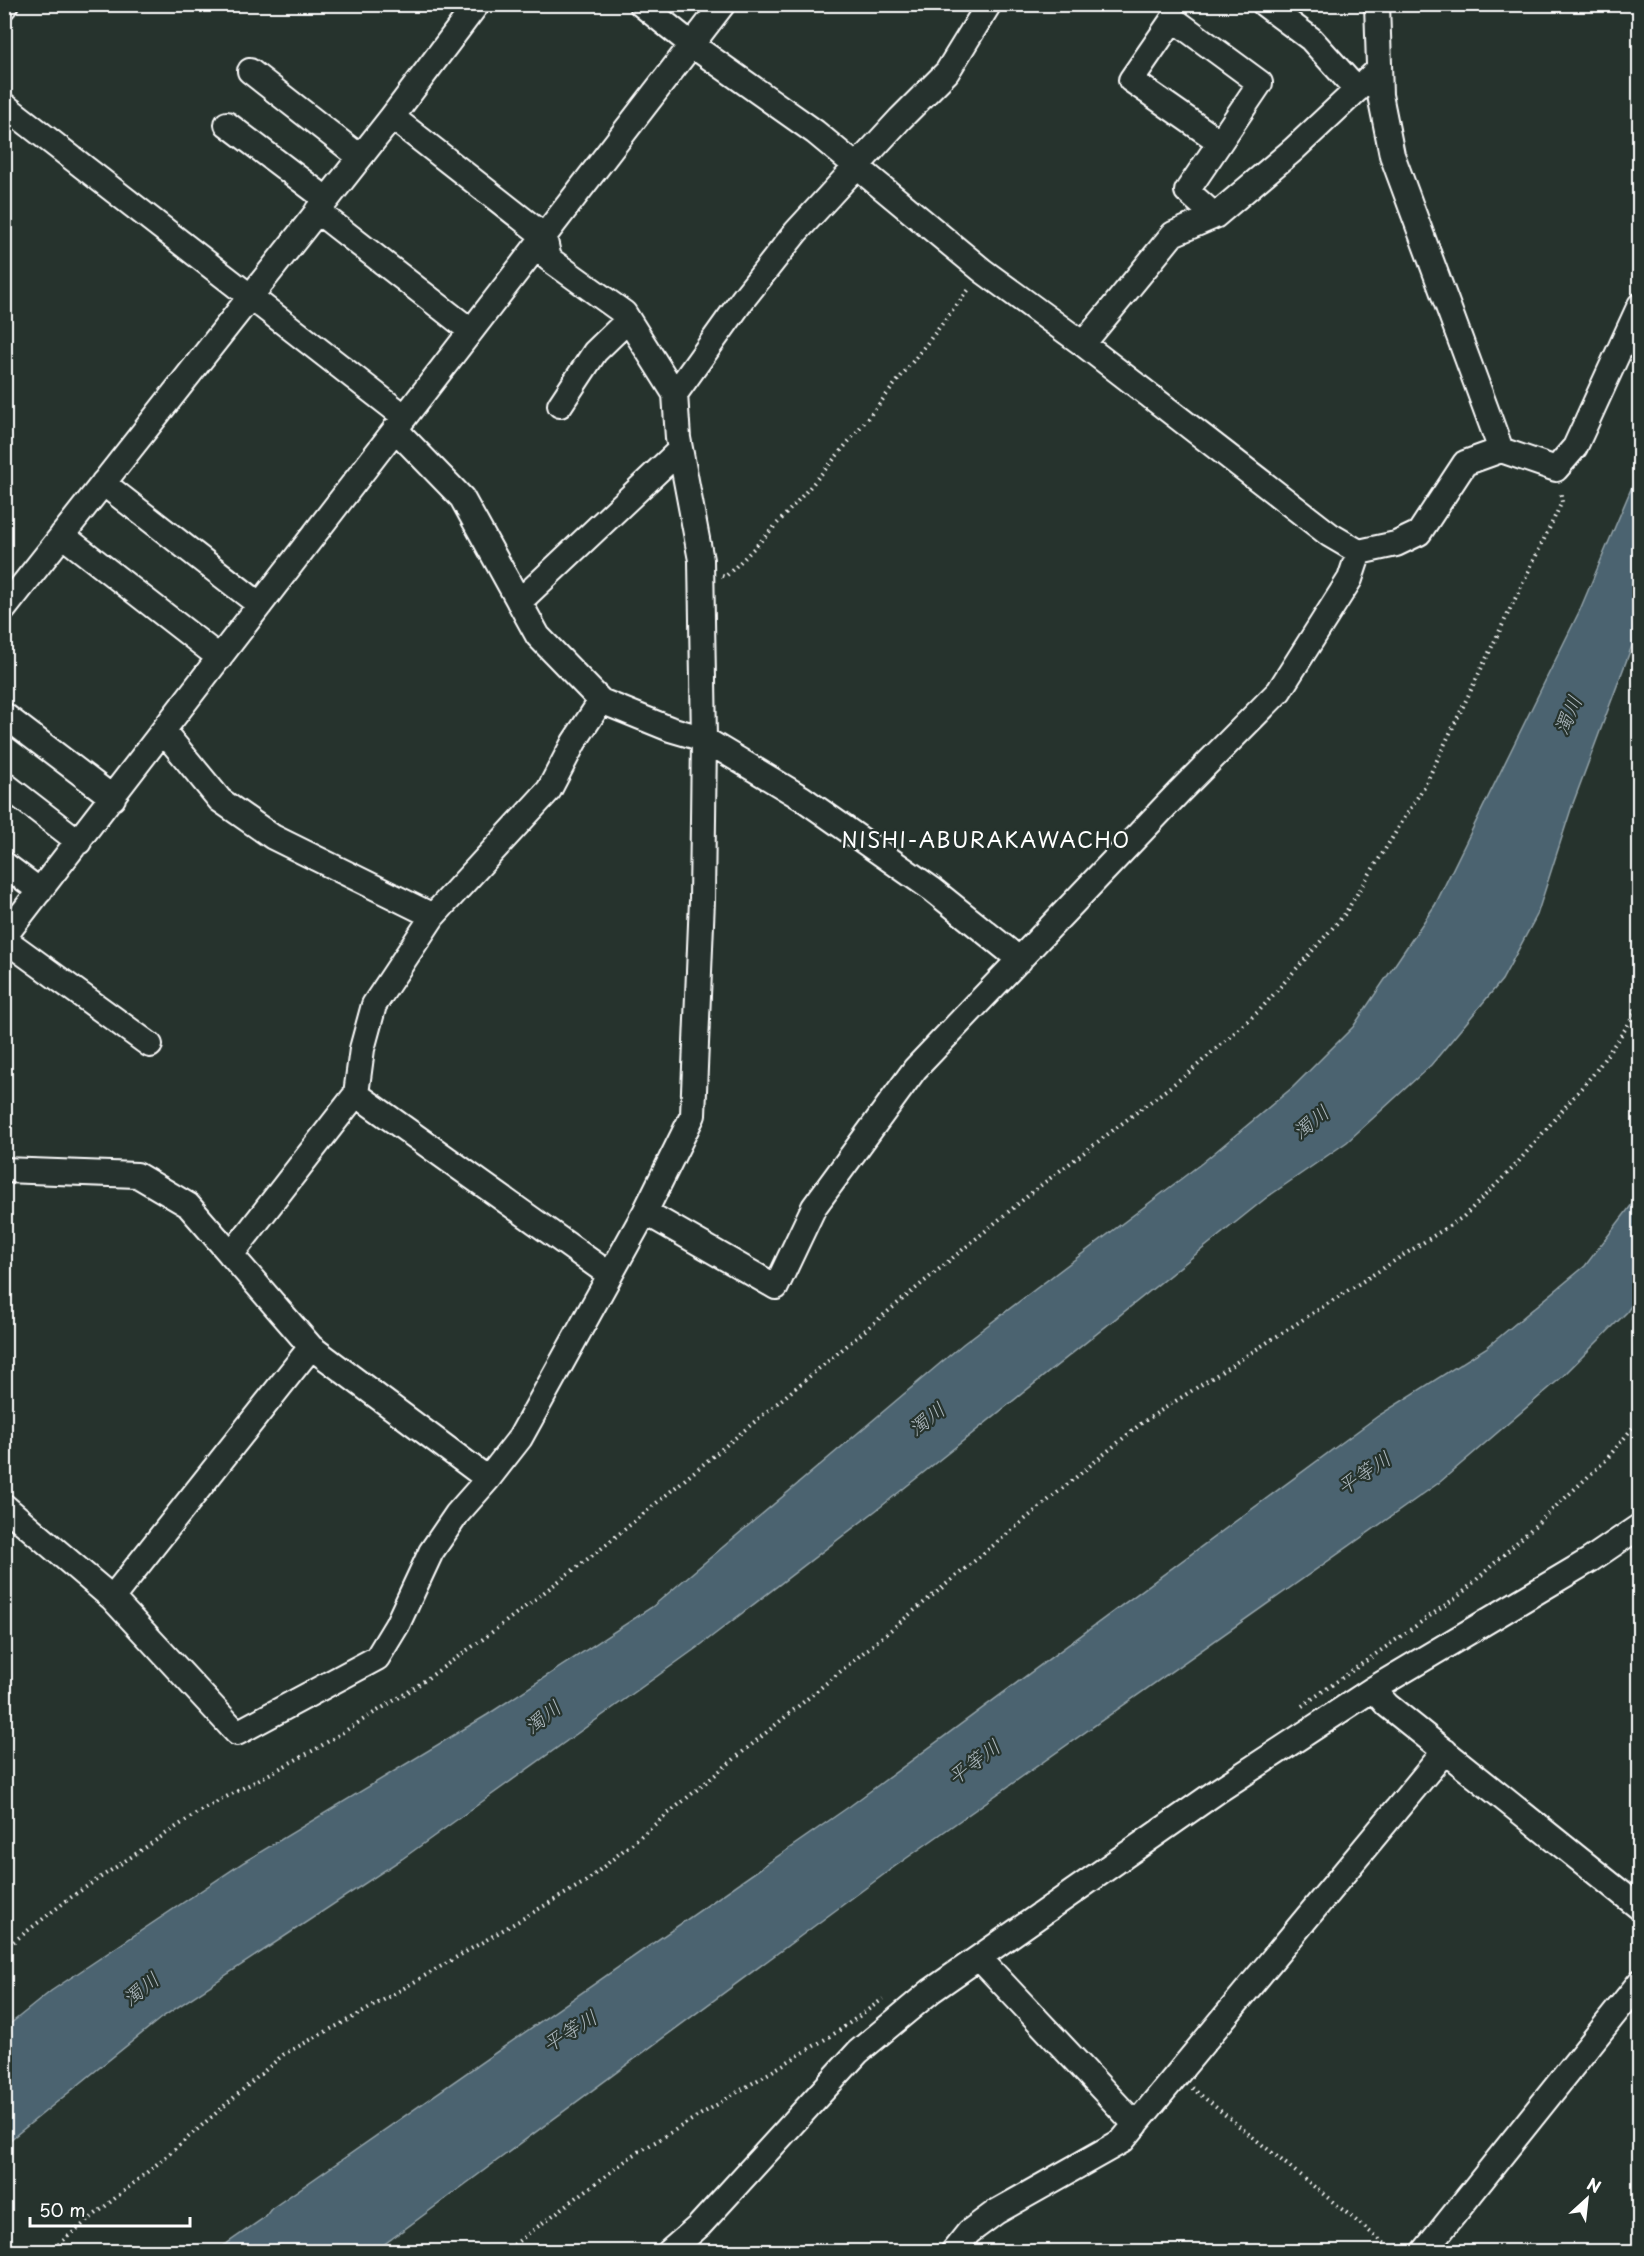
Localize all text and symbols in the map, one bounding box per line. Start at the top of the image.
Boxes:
water label: 濁川 [1545,690,1589,739]
district label: NISHI-ABURAKAWACHO [841,823,1131,855]
water label: 濁川 [1285,1097,1335,1145]
water label: 濁川 [901,1394,951,1442]
water label: 平等川 [1330,1443,1397,1501]
water label: 濁川 [517,1692,567,1740]
water label: 平等川 [940,1731,1006,1791]
water label: 濁川 [115,1964,165,2012]
water label: 平等川 [536,2002,603,2059]
north arrow [1557,2169,1617,2229]
text: N [1583,2171,1605,2198]
scale bar [30,2190,190,2228]
text: 50 m [39,2196,86,2223]

